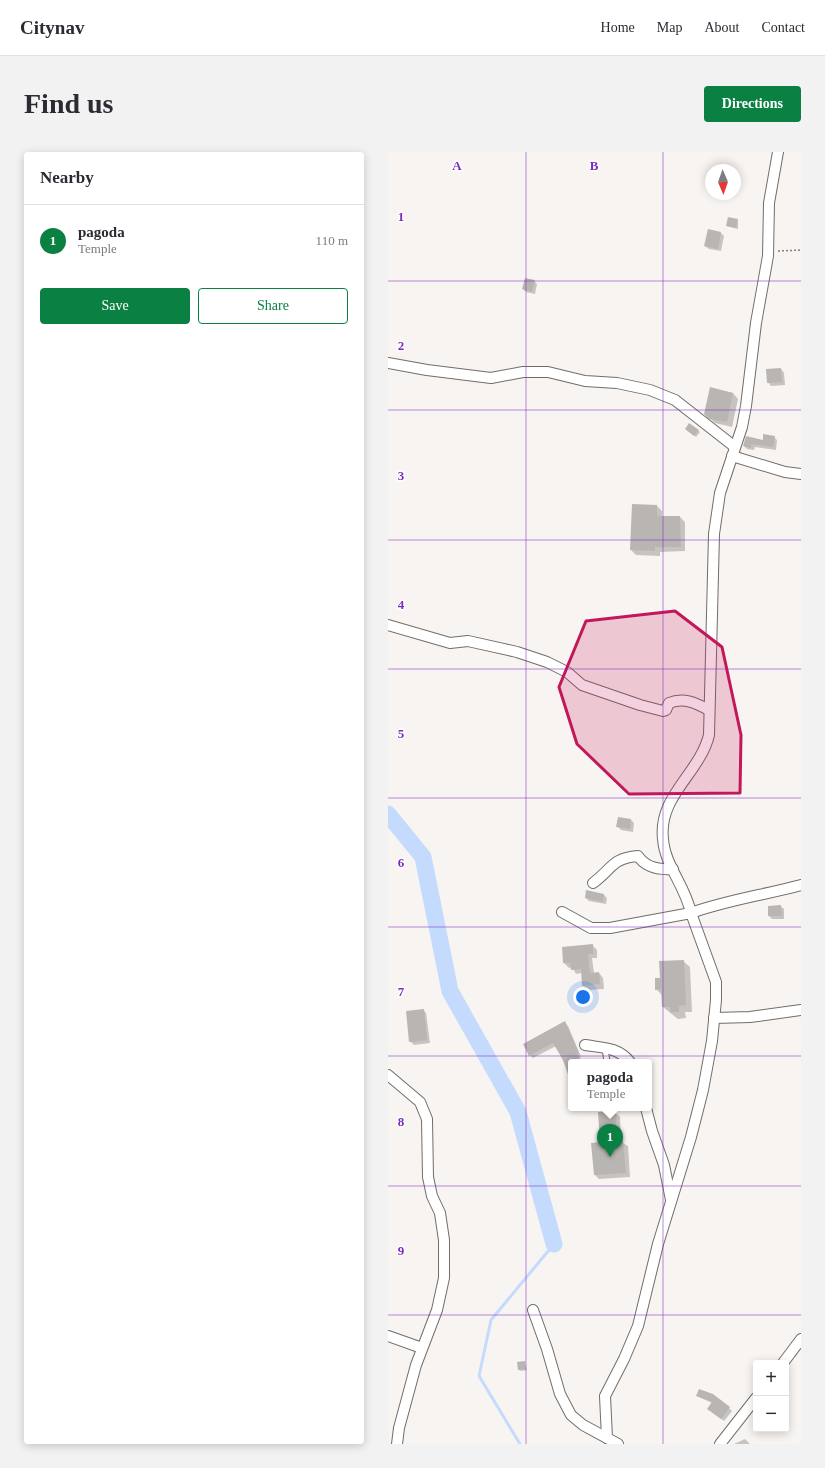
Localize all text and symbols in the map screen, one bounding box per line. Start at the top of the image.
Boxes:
text: Citynav [20,17,84,38]
text: Home [601,20,635,35]
text: Map [657,20,682,35]
text: About [704,20,739,35]
text: Contact [761,20,805,35]
button: Directions [704,86,801,122]
text: Find us [24,88,114,119]
text: A [452,158,462,173]
text: B [590,158,599,173]
north arrow [705,164,741,200]
text: Nearby [40,168,94,187]
text: 1 [398,209,404,224]
text: pagoda [78,224,125,240]
text: 1 [50,233,56,248]
text: 110 m [316,233,348,248]
text: Temple [78,241,117,256]
button: Save [40,288,190,324]
button: Share [198,288,348,324]
text: 2 [398,338,404,353]
text: 3 [398,468,405,483]
text: 4 [398,597,405,612]
text: 5 [398,726,405,741]
text: 6 [398,855,405,870]
text: 7 [398,984,405,999]
your location [573,987,593,1007]
popup [568,1059,652,1111]
text: pagoda [587,1069,633,1085]
text: Temple [587,1086,625,1101]
text: 8 [398,1114,405,1129]
pin: 1 [597,1124,623,1157]
text: 9 [398,1243,405,1258]
map controls [753,1360,789,1432]
button: + [753,1360,789,1396]
button: − [753,1396,789,1432]

